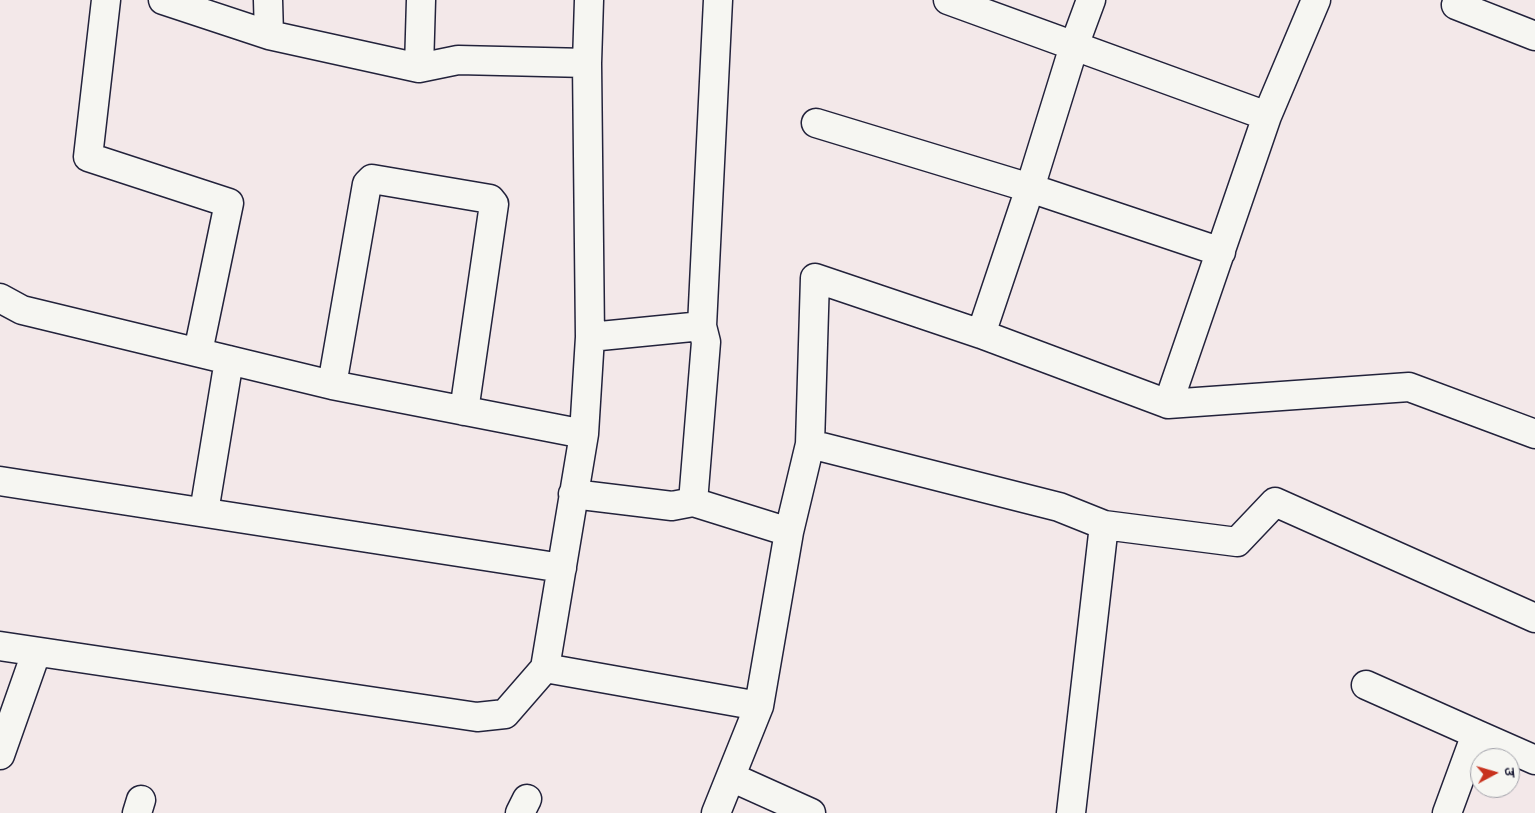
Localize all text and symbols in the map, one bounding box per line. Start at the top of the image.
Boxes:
north arrow [1470,748,1520,798]
text: उ [1498,766,1520,777]

